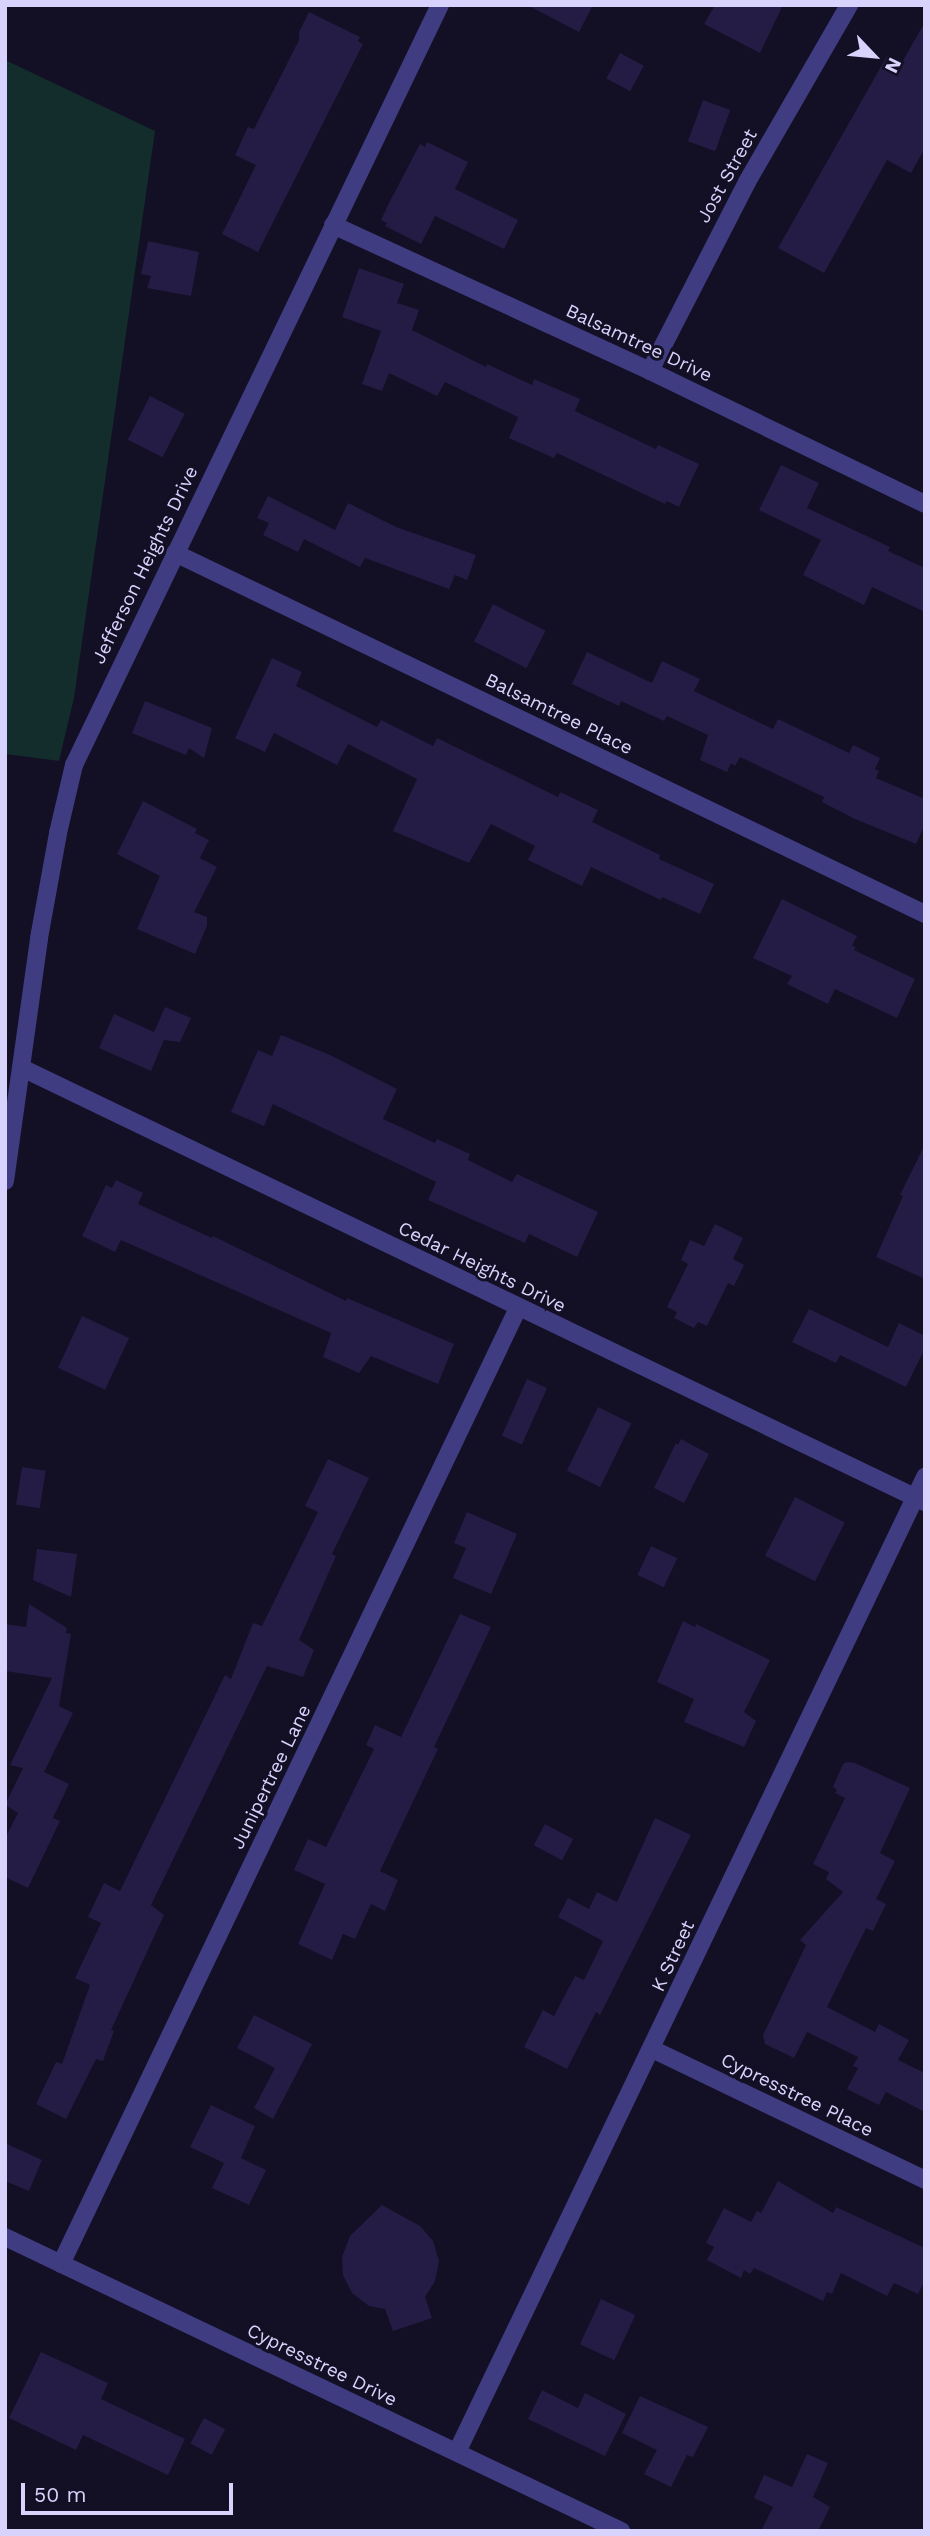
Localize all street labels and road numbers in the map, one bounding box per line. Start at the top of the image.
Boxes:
street label: Jost Street [692,125,762,227]
street label: Balsamtree Drive [562,299,716,387]
street label: Jefferson Heights Drive [87,462,203,668]
street label: Balsamtree Place [482,668,636,760]
street label: Cedar Heights Drive [394,1216,570,1318]
street label: Junipertree Lane [226,1701,316,1853]
street label: K Street [647,1917,699,1995]
street label: Cypresstree Place [717,2048,877,2142]
street label: Cypresstree Drive [243,2319,401,2411]

